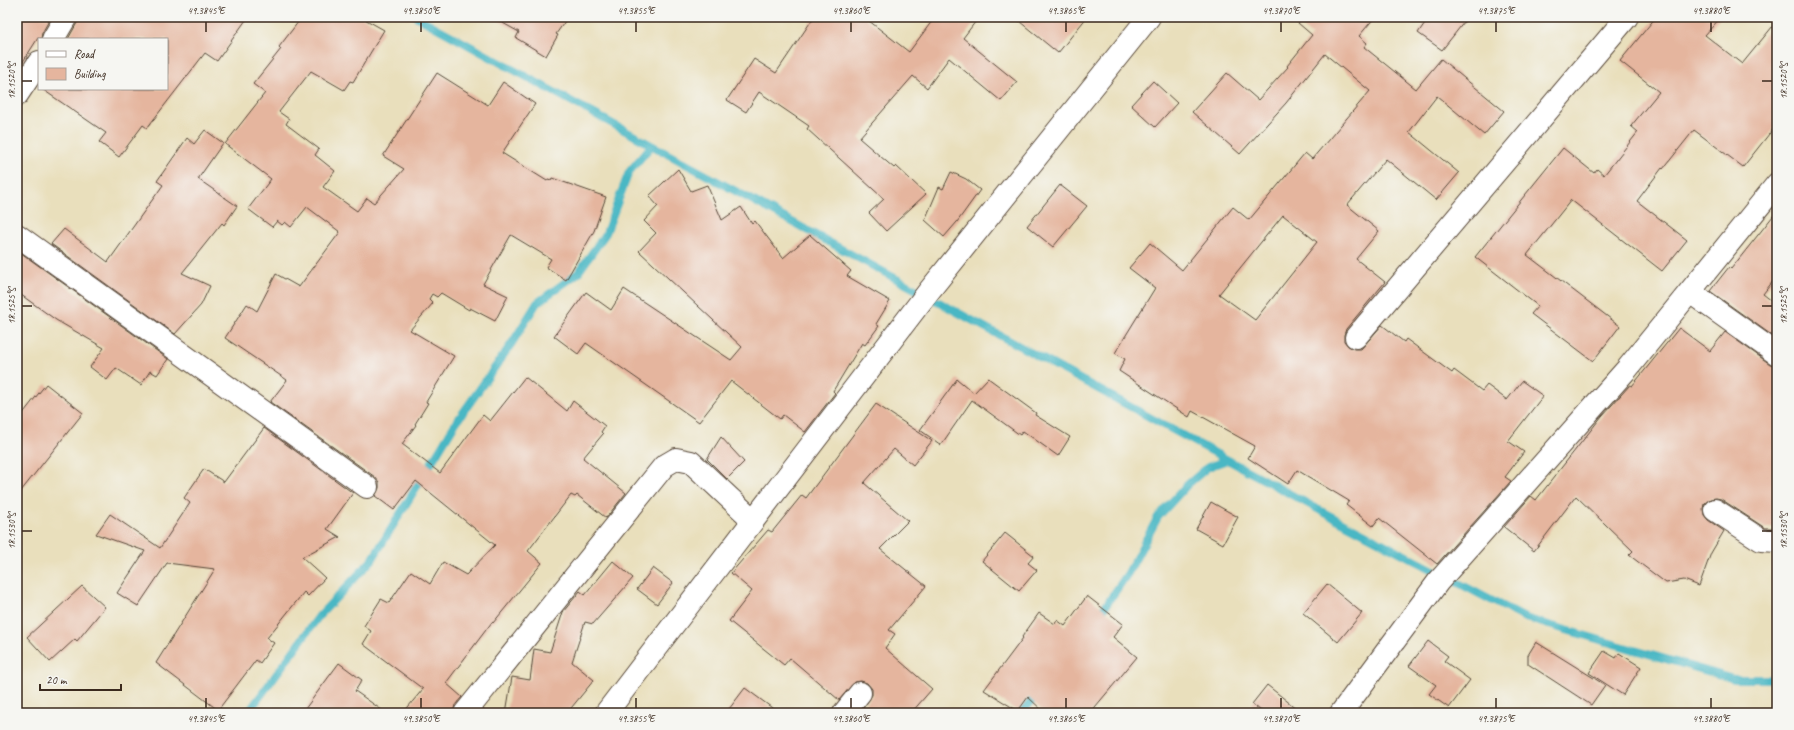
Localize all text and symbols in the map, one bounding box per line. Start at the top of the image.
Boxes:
text: 49.3845°E [187,4,226,17]
text: 49.3850°E [402,4,441,17]
text: 49.3855°E [617,4,656,17]
text: 49.3860°E [832,4,871,17]
text: 49.3865°E [1047,4,1086,17]
text: 49.3870°E [1262,4,1301,17]
text: 49.3875°E [1477,4,1516,17]
text: 49.3880°E [1692,4,1731,17]
legend [38,38,168,90]
text: Road [74,46,96,62]
text: 18.1520°S [5,61,18,99]
text: 18.1520°S [1777,61,1790,99]
text: Building [74,66,106,82]
text: 18.1525°S [5,286,18,324]
text: 18.1525°S [1777,286,1790,324]
text: 18.1530°S [5,511,18,549]
text: 18.1530°S [1777,511,1790,549]
scale bar [40,666,121,692]
text: 20 m [46,672,68,688]
text: 49.3845°E [187,712,226,725]
text: 49.3850°E [402,712,441,725]
text: 49.3855°E [617,712,656,725]
text: 49.3860°E [832,712,871,725]
text: 49.3865°E [1047,712,1086,725]
text: 49.3870°E [1262,712,1301,725]
text: 49.3875°E [1477,712,1516,725]
text: 49.3880°E [1692,712,1731,725]

